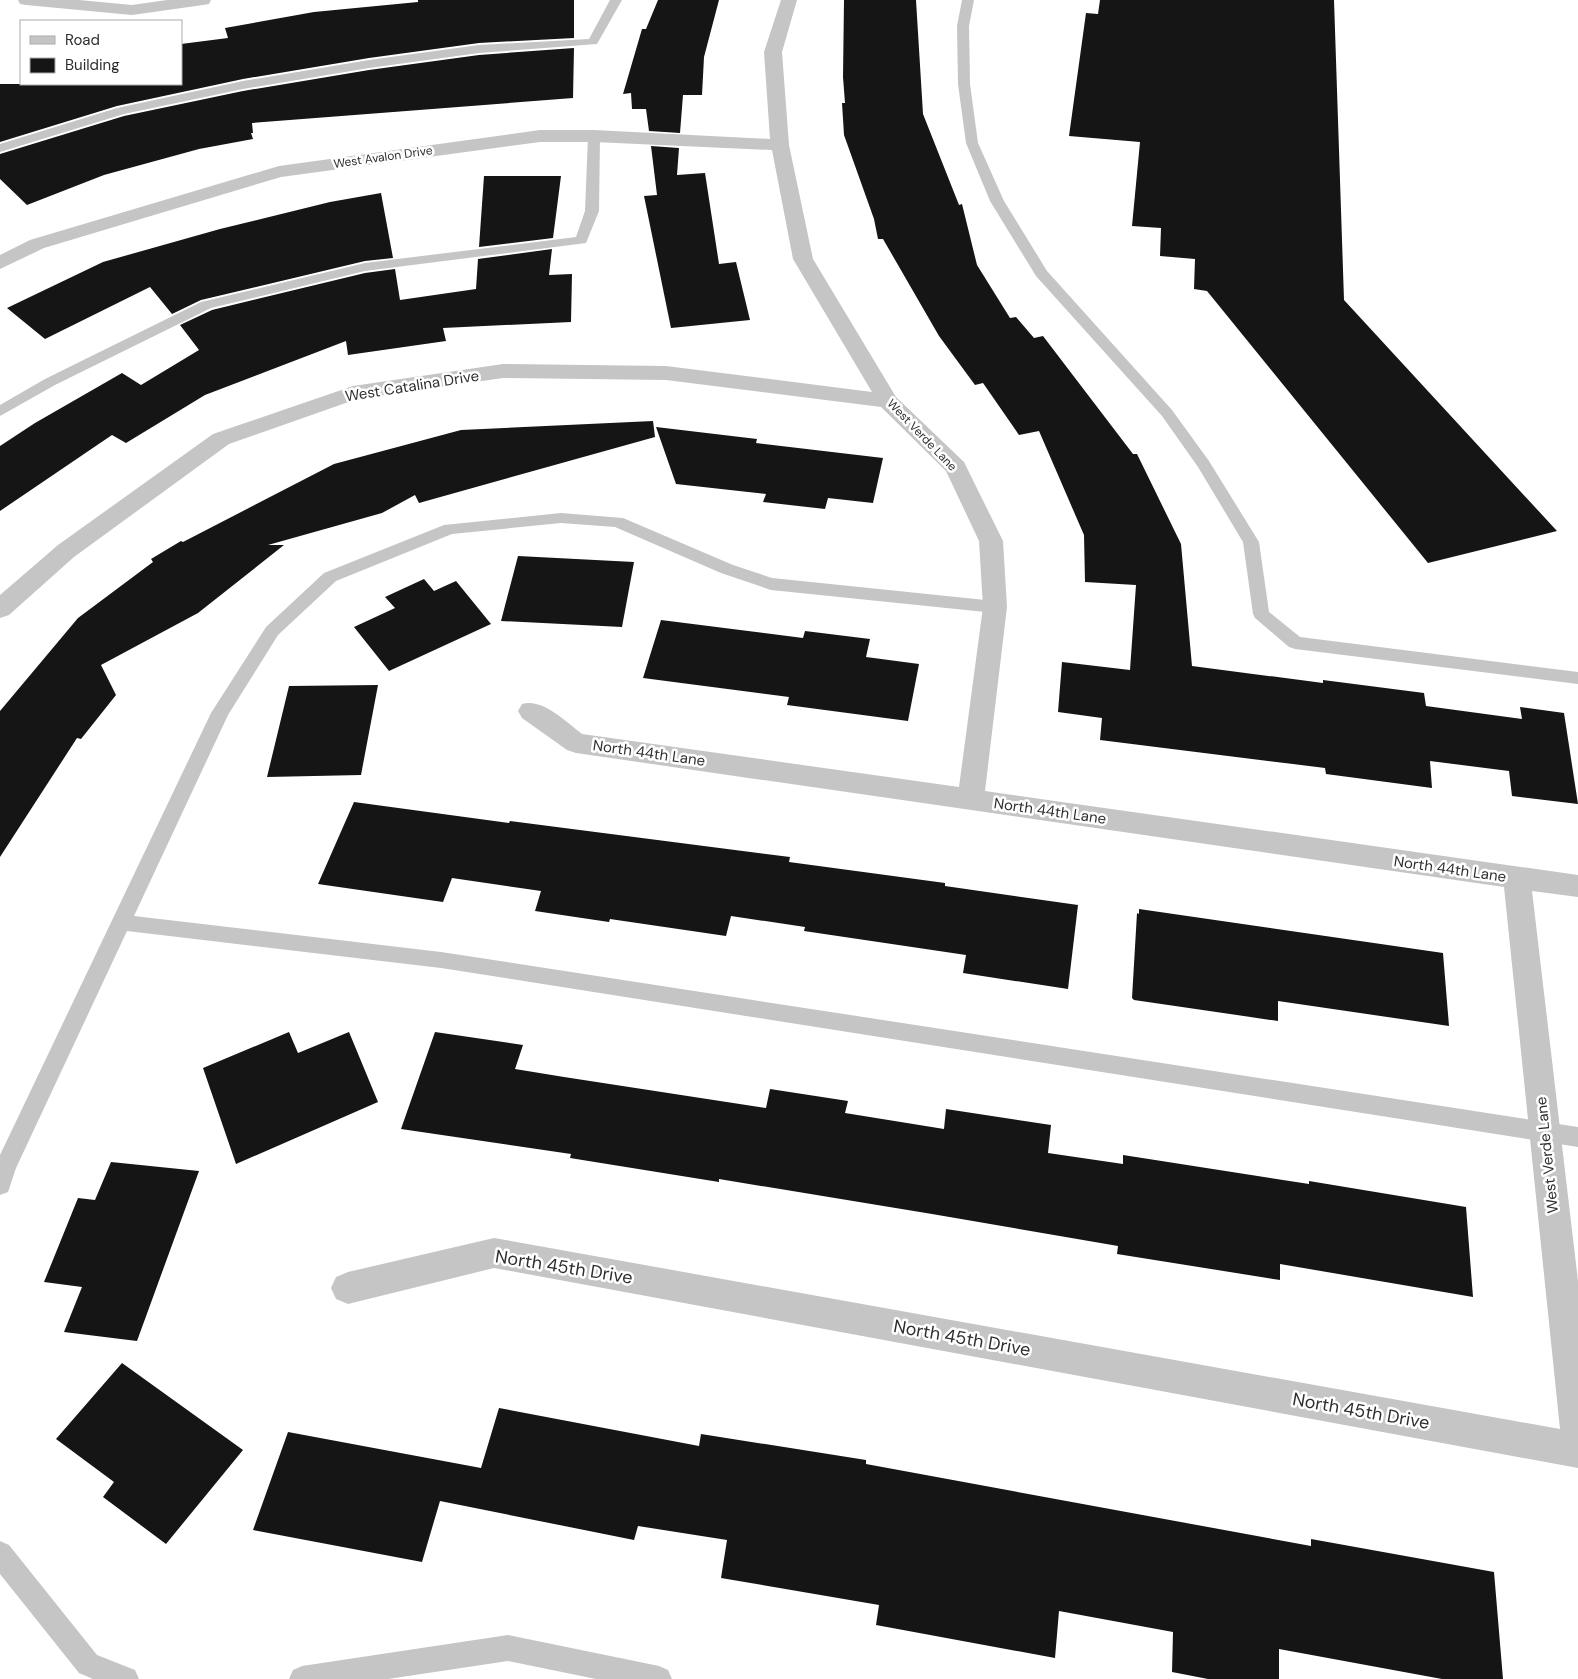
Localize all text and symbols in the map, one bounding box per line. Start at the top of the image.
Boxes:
legend [20,20,182,85]
text: Road [65,30,100,50]
text: Building [65,55,120,75]
street label: West Avalon Drive [333,142,434,172]
street label: West Catalina Drive [344,366,480,406]
street label: West Verde Lane [884,396,960,474]
street label: North 44th Lane [592,735,706,771]
street label: North 44th Lane [993,793,1107,829]
street label: North 44th Lane [1393,851,1507,887]
street label: West Verde Lane [1531,1096,1563,1214]
street label: North 45th Drive [494,1244,634,1290]
street label: North 45th Drive [892,1314,1032,1362]
street label: North 45th Drive [1291,1387,1431,1435]

